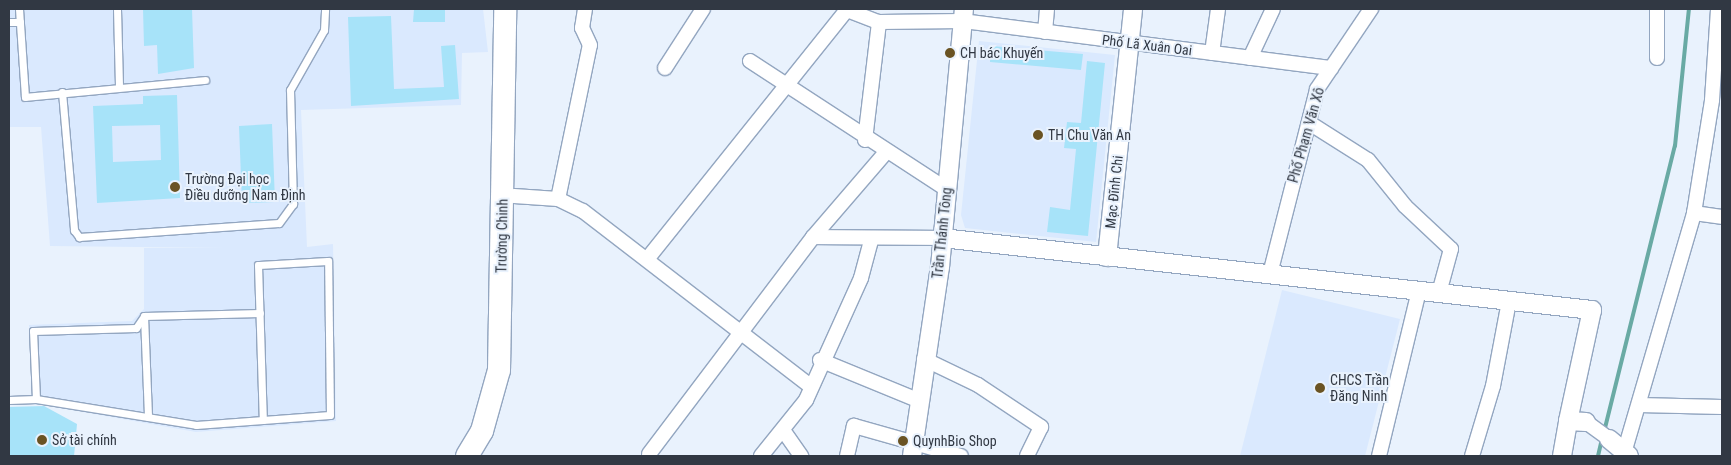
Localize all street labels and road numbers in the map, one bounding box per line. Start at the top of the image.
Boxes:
street label: Phố Lã Xuân Oai [1101,31,1193,59]
street label: Phố Phạm Văn Xô [1284,85,1328,185]
street label: Mạc Đĩnh Chi [1102,155,1126,229]
street label: Trần Thánh Tông [929,186,955,280]
street label: Trường Chinh [493,199,511,273]

